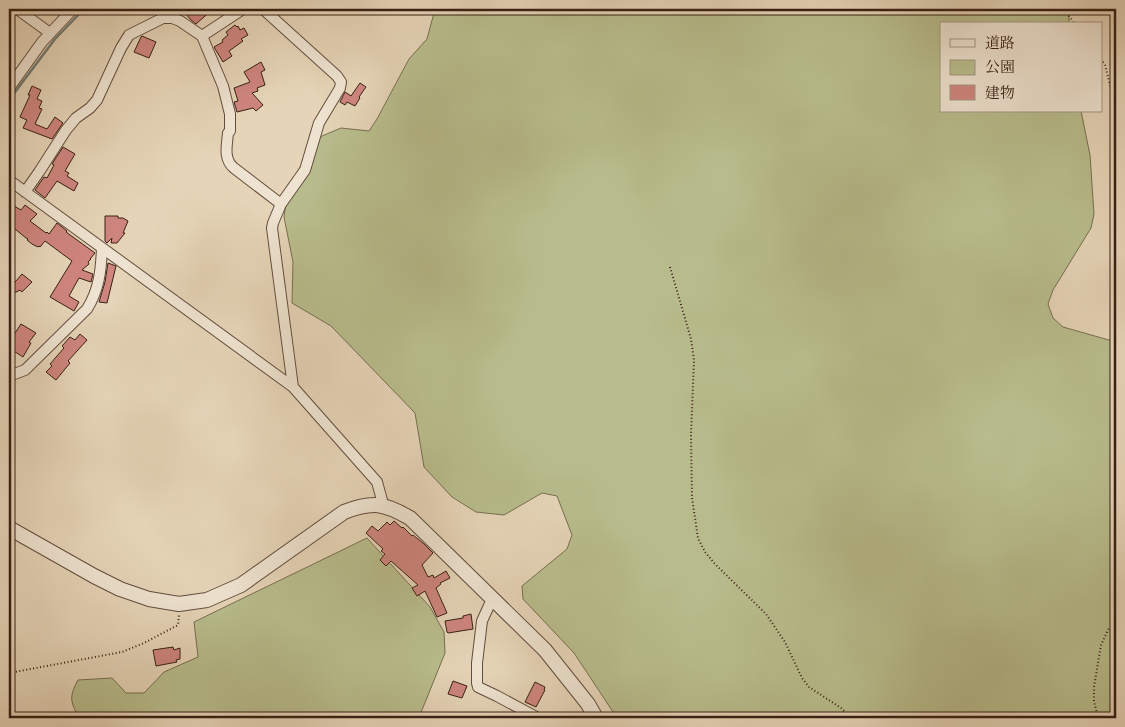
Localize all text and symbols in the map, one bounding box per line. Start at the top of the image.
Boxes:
legend [940,22,1102,112]
text: 道路 [985,34,1015,53]
text: 公園 [985,58,1015,77]
text: 建物 [985,84,1015,103]

